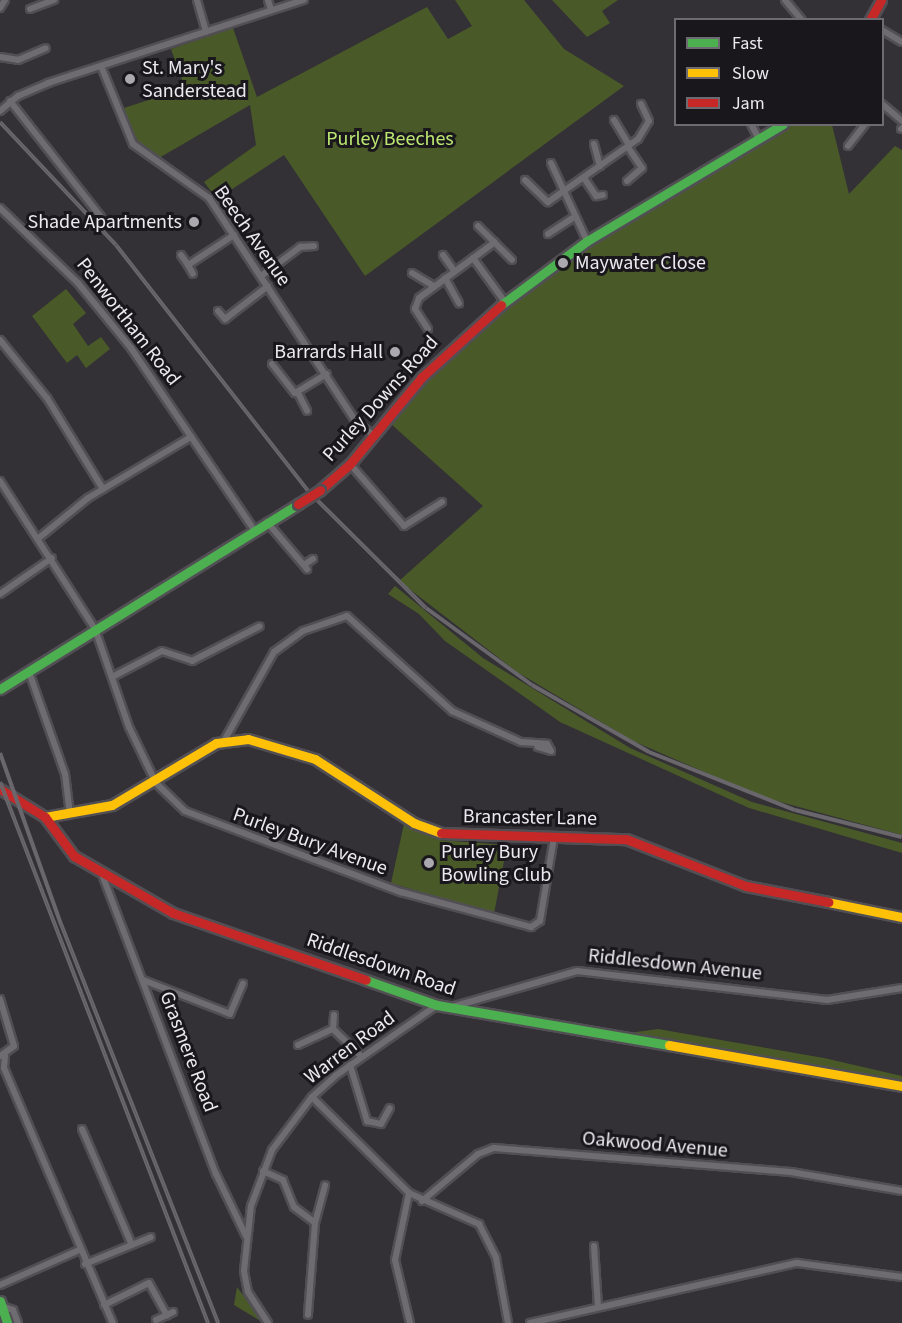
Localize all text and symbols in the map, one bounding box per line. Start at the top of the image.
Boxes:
legend [674,18,884,126]
text: Fast [732,31,763,56]
place label: St. Mary's Sanderstead [142,56,247,103]
text: Slow [732,61,769,86]
marker: St. Mary's Sanderstead [123,72,137,86]
text: Jam [732,91,765,116]
park label: Purley Beeches [326,127,454,151]
street label: Beech Avenue [209,181,295,291]
place label: Shade Apartments [27,210,182,234]
marker: Shade Apartments [187,215,201,229]
place label: Maywater Close [575,251,706,275]
street label: Penwortham Road [71,254,185,390]
marker: Maywater Close [556,256,570,270]
street label: Purley Downs Road [318,331,444,467]
place label: Barrards Hall [274,340,383,364]
marker: Barrards Hall [388,345,402,359]
street label: Purley Bury Avenue [229,803,391,881]
street label: Brancaster Lane [463,805,597,831]
place label: Purley Bury Bowling Club [441,840,551,887]
marker: Purley Bury Bowling Club [422,856,436,870]
street label: Riddlesdown Road [303,928,459,1002]
street label: Riddlesdown Avenue [587,944,763,986]
street label: Grasmere Road [154,988,222,1116]
street label: Warren Road [300,1006,400,1090]
street label: Oakwood Avenue [581,1127,729,1163]

